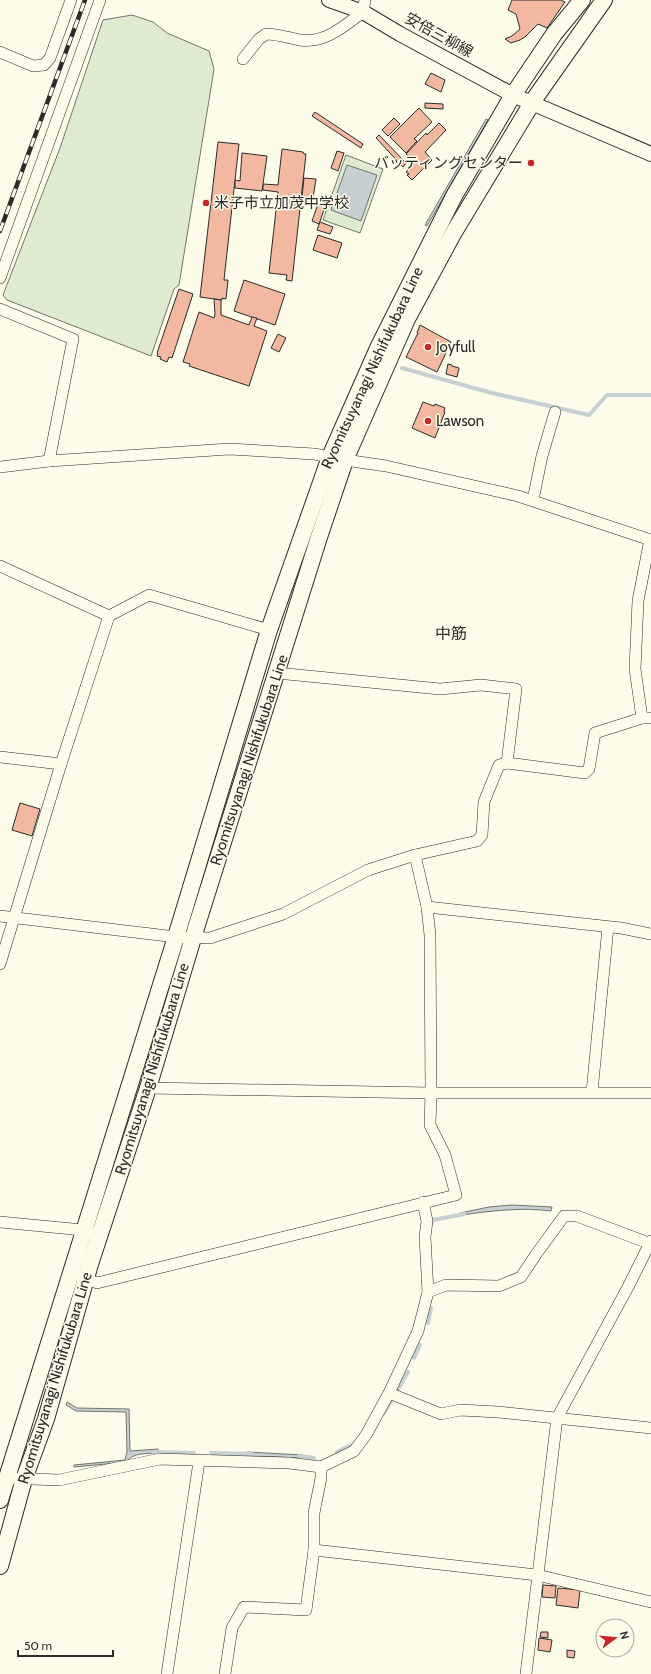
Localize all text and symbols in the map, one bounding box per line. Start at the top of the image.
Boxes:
street label: 安倍三柳線 [402,9,476,61]
place label: バッティングセンター [374,154,523,172]
marker: バッティングセンター [526,158,536,168]
place label: 米子市立加茂中学校 [214,194,349,212]
marker: 米子市立加茂中学校 [201,198,211,208]
street label: Ryomitsuyanagi Nishifukubara Line [317,264,427,472]
place label: Joyfull [435,338,476,356]
marker: Joyfull [423,342,433,352]
place label: Lawson [436,412,484,430]
marker: Lawson [423,416,433,426]
district label: 中筋 [435,624,467,643]
street label: Ryomitsuyanagi Nishifukubara Line [206,652,292,868]
street label: Ryomitsuyanagi Nishifukubara Line [111,961,193,1177]
street label: Ryomitsuyanagi Nishifukubara Line [14,1270,96,1486]
north arrow [595,1618,635,1658]
text: N [617,1630,632,1641]
scale bar [18,1632,113,1658]
text: 50 m [24,1638,52,1653]

